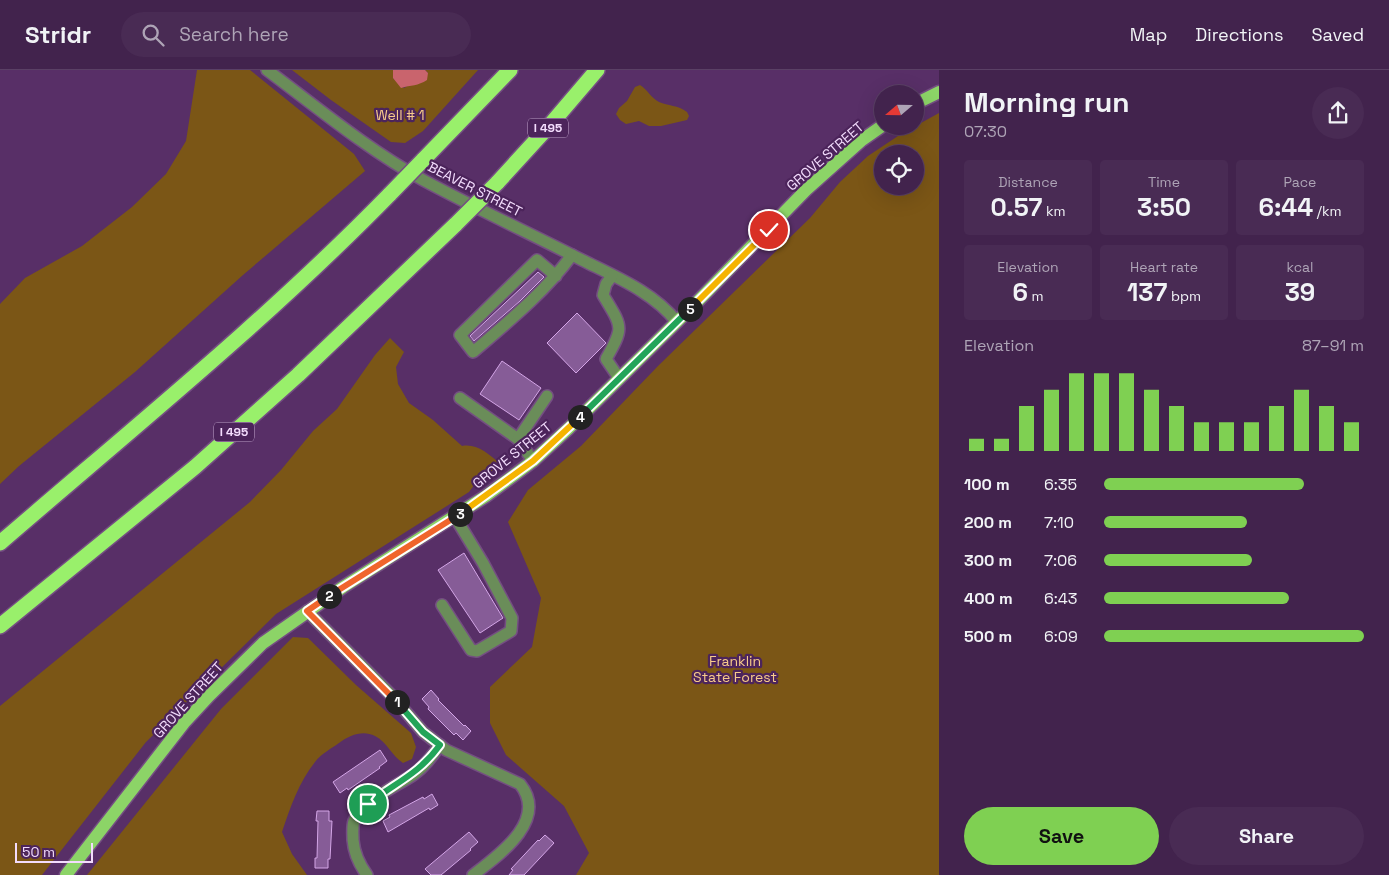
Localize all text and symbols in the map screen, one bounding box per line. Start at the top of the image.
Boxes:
search box [121,12,471,57]
text: Stridr [25,19,91,50]
icon: search [139,21,167,49]
text: Search here [179,22,289,47]
text: Map [1130,23,1167,46]
text: Directions [1195,23,1284,46]
text: Saved [1312,23,1364,46]
text: Morning run [964,84,1129,120]
north arrow [874,85,924,135]
map controls [874,85,924,195]
button: share [1312,87,1364,139]
park label: Well # 1 [375,106,425,124]
road number: I 495 [528,118,568,138]
street label: GROVE STREET [783,118,867,194]
text: 07:30 [964,121,1007,142]
button: locate [874,145,924,195]
street label: BEAVER STREET [425,158,525,220]
text: Distance [998,173,1058,191]
text: Time [1148,173,1180,191]
text: Pace [1284,173,1316,191]
text: 0.57 [990,191,1042,223]
text: 3:50 [1137,191,1191,223]
text: 6:44 [1258,191,1313,223]
text: km [1042,202,1066,220]
text: /km [1313,202,1342,220]
pin [748,209,790,251]
icon: check [755,216,783,244]
text: Elevation [997,258,1059,276]
text: Heart rate [1130,258,1198,276]
text: kcal [1286,258,1314,276]
text: 6 [1012,276,1028,308]
text: 137 [1127,276,1167,308]
text: 39 [1285,276,1315,308]
text: m [1028,287,1044,305]
text: bpm [1167,287,1201,305]
pin: 5 [678,296,702,322]
text: 5 [686,300,695,318]
text: Elevation [964,335,1034,356]
text: 87–91 m [1302,335,1364,356]
pin: 4 [568,404,592,430]
text: 4 [576,408,585,426]
street label: GROVE STREET [469,418,555,492]
road number: I 495 [214,422,254,442]
text: 100 m [964,474,1010,495]
text: 6:35 [1044,474,1077,495]
pin: 3 [448,502,472,526]
text: 3 [456,505,465,523]
text: 200 m [964,512,1012,533]
text: 7:10 [1044,512,1074,533]
text: 300 m [964,550,1012,571]
text: 7:06 [1044,550,1077,571]
pin: 2 [316,584,342,608]
text: 2 [325,587,334,605]
text: 400 m [964,588,1013,609]
text: 6:43 [1044,588,1078,609]
text: 500 m [964,626,1012,647]
text: 6:09 [1044,626,1078,647]
park label: Franklin State Forest [693,652,777,686]
street label: GROVE STREET [149,658,227,742]
pin: 1 [384,690,410,714]
text: 1 [394,693,401,711]
pin [347,783,389,825]
icon: arrive [354,790,382,818]
button: Save [964,807,1159,865]
button: Share [1169,807,1364,865]
scale bar [15,840,92,863]
text: 50 m [22,843,55,861]

